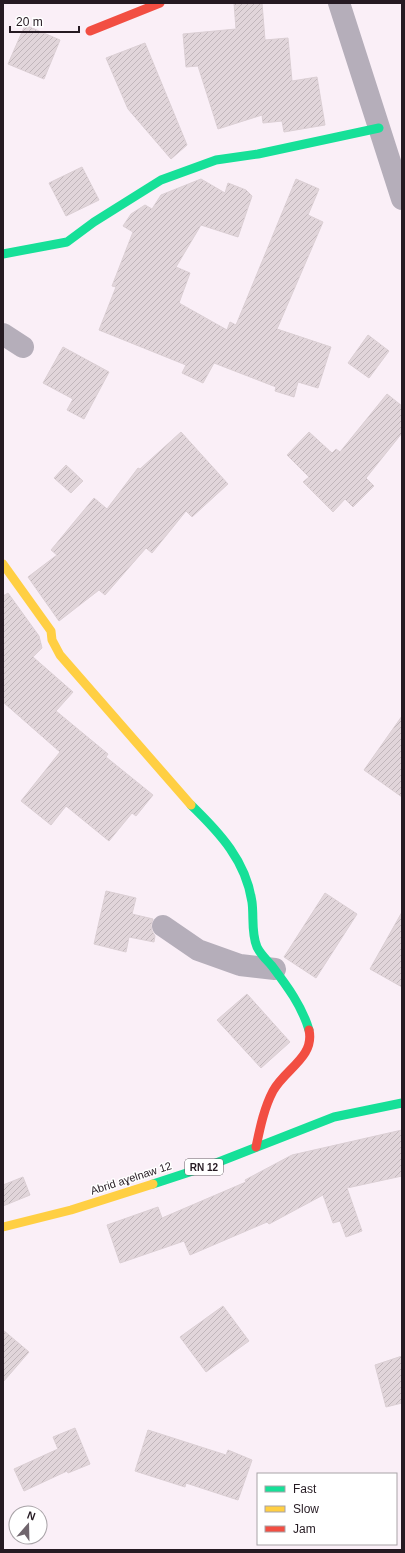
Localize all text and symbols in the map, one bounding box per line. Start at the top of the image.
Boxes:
scale bar [10,8,79,34]
text: 20 m [16,15,43,29]
street label: Abrid aɣelnaw 12 [89,1159,173,1197]
road number: RN 12 [185,1159,223,1175]
legend [257,1473,397,1545]
text: Fast [293,1482,317,1496]
text: Slow [293,1502,319,1516]
north arrow [8,1505,48,1545]
text: N [26,1509,37,1523]
text: Jam [293,1522,316,1536]

